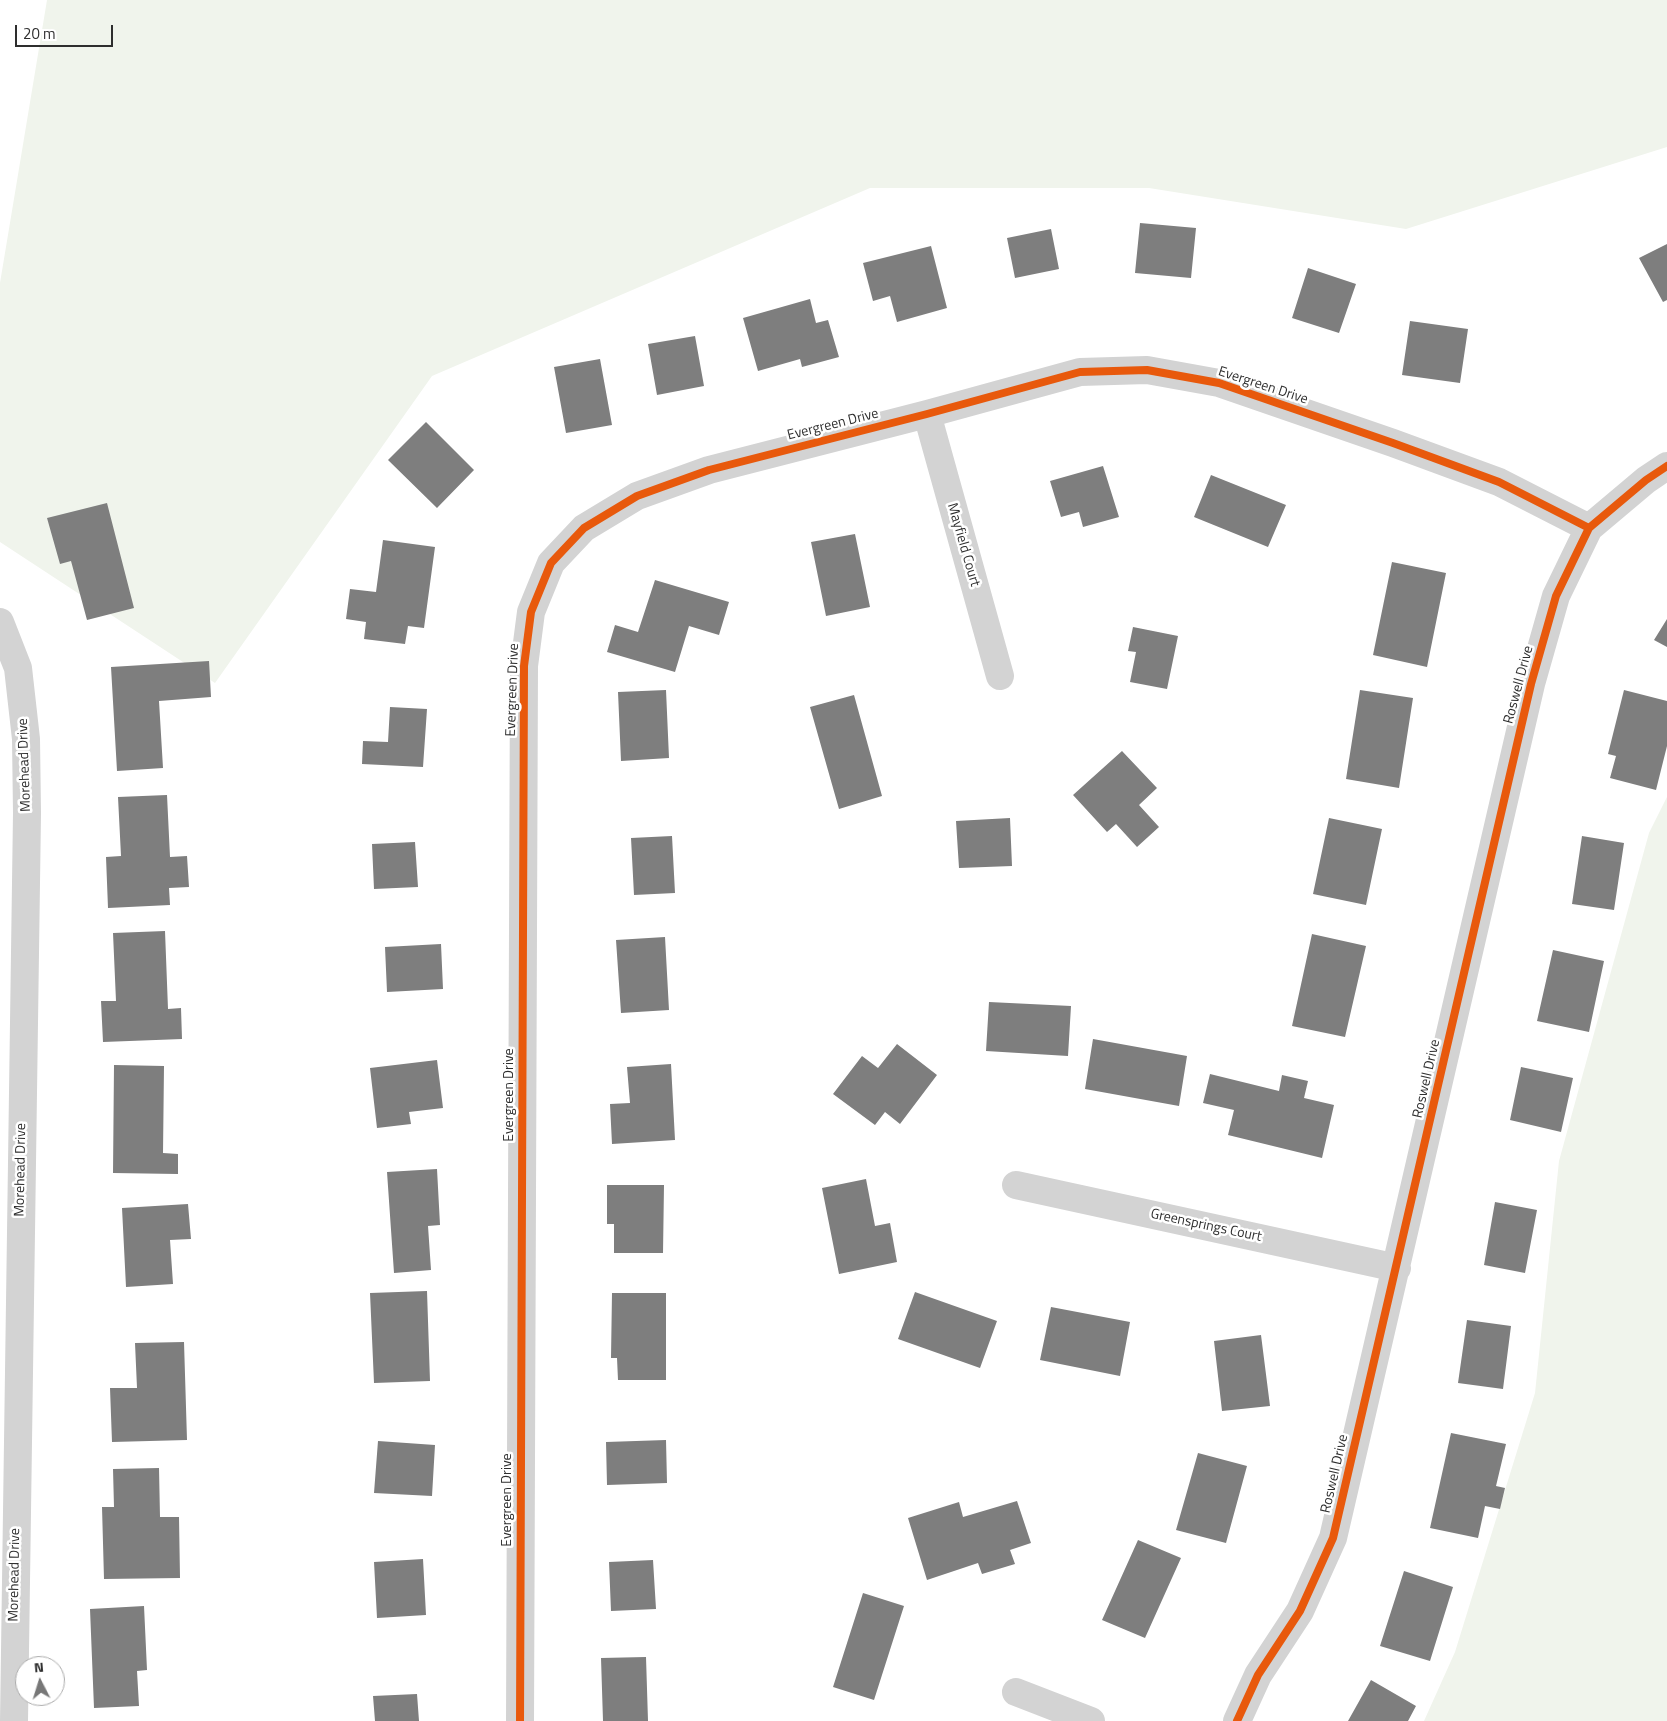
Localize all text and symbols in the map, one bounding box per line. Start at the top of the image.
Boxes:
scale bar [18,15,115,47]
text: 20 m [23,22,56,45]
street label: Evergreen Drive [1216,364,1310,408]
street label: Evergreen Drive [786,406,880,444]
street label: Mayfield Court [943,501,983,589]
street label: Evergreen Drive [503,643,523,737]
street label: Roswell Drive [1501,644,1537,726]
street label: Morehead Drive [15,718,35,812]
street label: Roswell Drive [1410,1038,1444,1120]
street label: Evergreen Drive [502,1048,518,1142]
street label: Morehead Drive [12,1123,30,1217]
street label: Greensprings Court [1149,1206,1263,1246]
street label: Roswell Drive [1318,1433,1352,1515]
street label: Evergreen Drive [500,1453,516,1547]
street label: Morehead Drive [6,1528,24,1622]
north arrow [15,1656,65,1706]
text: N [33,1656,44,1677]

